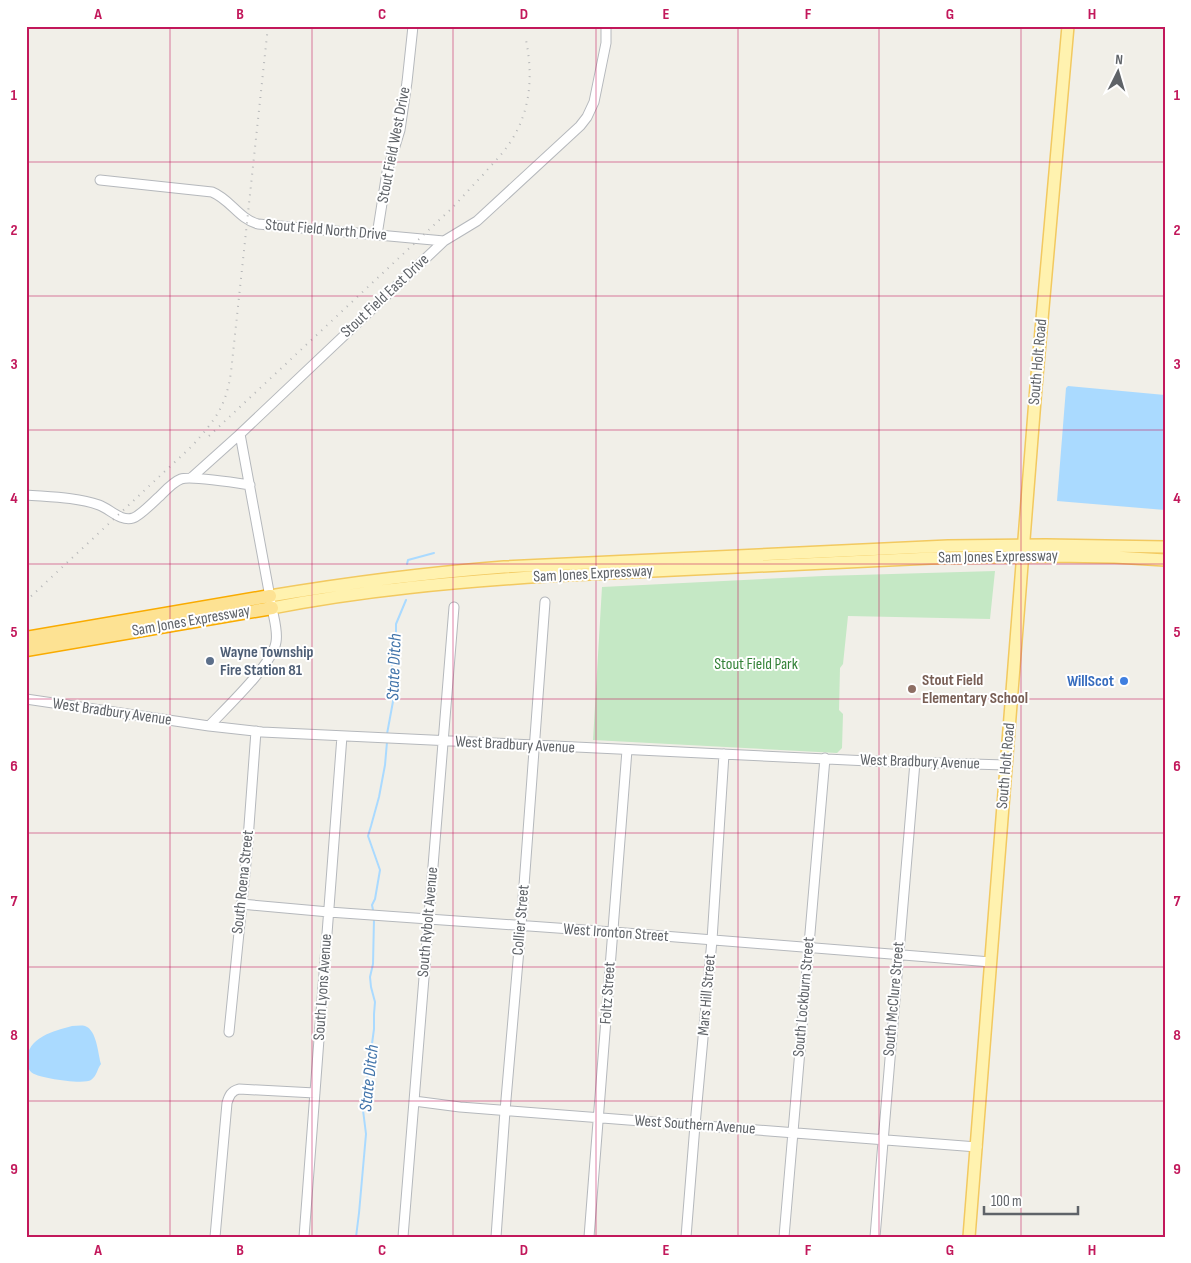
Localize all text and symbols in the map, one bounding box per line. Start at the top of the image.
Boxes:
text: A [93,5,102,24]
text: B [236,5,244,24]
text: C [378,5,386,24]
text: D [520,5,528,24]
text: E [663,5,670,24]
text: F [805,5,812,24]
text: G [946,5,954,24]
text: H [1088,5,1096,24]
north arrow [1094,48,1144,98]
text: N [1115,51,1124,68]
street label: Stout Field West Drive [373,85,415,205]
text: 1 [11,86,18,105]
text: 1 [1174,86,1181,105]
street label: Stout Field North Drive [264,215,388,245]
text: 2 [10,221,18,240]
text: 2 [1173,221,1181,240]
street label: Stout Field East Drive [337,250,433,342]
street label: South Holt Road [1025,318,1051,406]
text: 3 [10,355,18,374]
text: 3 [1173,355,1181,374]
text: 4 [10,489,18,508]
text: 4 [1173,489,1181,508]
street label: Sam Jones Expressway [938,546,1058,568]
street label: Sam Jones Expressway [533,561,653,587]
street label: Sam Jones Expressway [130,601,252,641]
text: 5 [10,623,18,642]
text: 5 [1173,623,1181,642]
water label: State Ditch [382,633,406,701]
place label: Wayne Township Fire Station 81 [220,643,313,680]
marker: Wayne Township Fire Station 81 [204,655,216,667]
park label: Stout Field Park [714,655,798,674]
place label: Stout Field Elementary School [922,671,1028,708]
place label: WillScot [1067,672,1114,691]
marker: WillScot [1118,675,1130,687]
marker: Stout Field Elementary School [906,683,918,695]
street label: West Bradbury Avenue [51,694,173,730]
street label: South Holt Road [993,722,1019,810]
street label: West Bradbury Avenue [455,732,575,758]
street label: West Bradbury Avenue [860,750,980,774]
text: 6 [10,757,18,776]
text: 6 [1173,757,1181,776]
street label: South Roena Street [228,829,258,935]
street label: South Rybolt Avenue [414,866,442,978]
street label: Collier Street [508,884,534,956]
text: 7 [11,892,18,911]
text: 7 [1174,892,1181,911]
street label: West Ironton Street [563,920,669,946]
street label: South Lyons Avenue [310,933,336,1041]
street label: South Lockburn Street [789,936,819,1058]
street label: South McClure Street [880,941,908,1057]
street label: Mars Hill Street [694,953,720,1037]
street label: Foltz Street [596,961,620,1025]
text: 8 [10,1026,18,1045]
text: 8 [1173,1026,1181,1045]
water label: State Ditch [355,1043,383,1112]
street label: West Southern Avenue [634,1111,756,1139]
text: 9 [10,1160,18,1179]
text: 9 [1173,1160,1181,1179]
scale bar [984,1183,1077,1215]
text: 100 m [991,1192,1022,1211]
text: A [93,1241,102,1260]
text: B [236,1241,244,1260]
text: C [378,1241,386,1260]
text: D [520,1241,528,1260]
text: E [663,1241,670,1260]
text: F [805,1241,812,1260]
text: G [946,1241,954,1260]
text: H [1088,1241,1096,1260]

